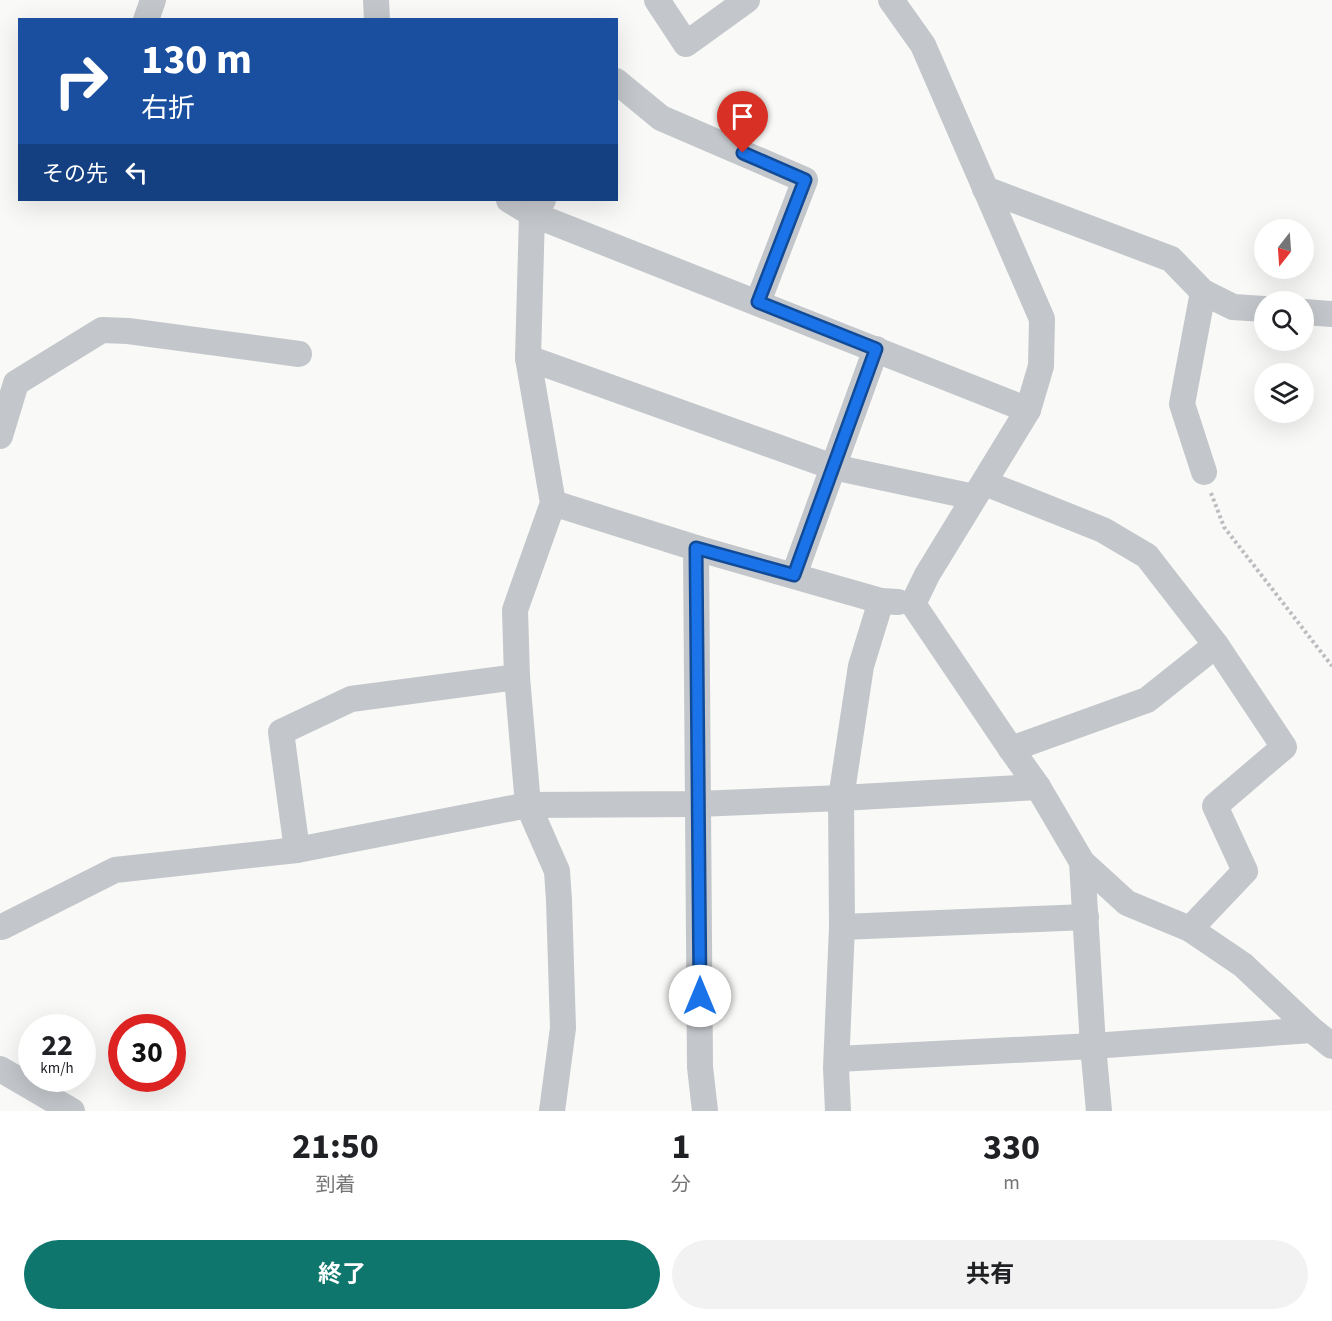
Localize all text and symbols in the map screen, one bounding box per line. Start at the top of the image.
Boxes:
text: 130 m [141,30,252,90]
icon: right [42,42,120,120]
text: 右折 [141,89,195,128]
pin [717,91,768,153]
icon: arrive [726,100,759,133]
icon: left [120,156,153,189]
text: その先 [42,158,108,190]
north arrow [1254,219,1314,279]
map controls [1254,219,1314,423]
button: search [1254,291,1314,351]
button: layers [1254,363,1314,423]
position arrow [668,964,732,1028]
speed limit sign: 30 [108,1014,186,1092]
text: 22 [41,1024,73,1067]
text: km/h [40,1058,74,1079]
text: 21:50 [292,1121,379,1172]
text: 1 [671,1121,690,1172]
text: 330 [983,1122,1040,1173]
text: m [1003,1169,1020,1197]
text: 到着 [315,1171,355,1199]
text: 分 [671,1171,691,1199]
button: 終了 [24,1240,660,1309]
button: 共有 [672,1240,1308,1309]

